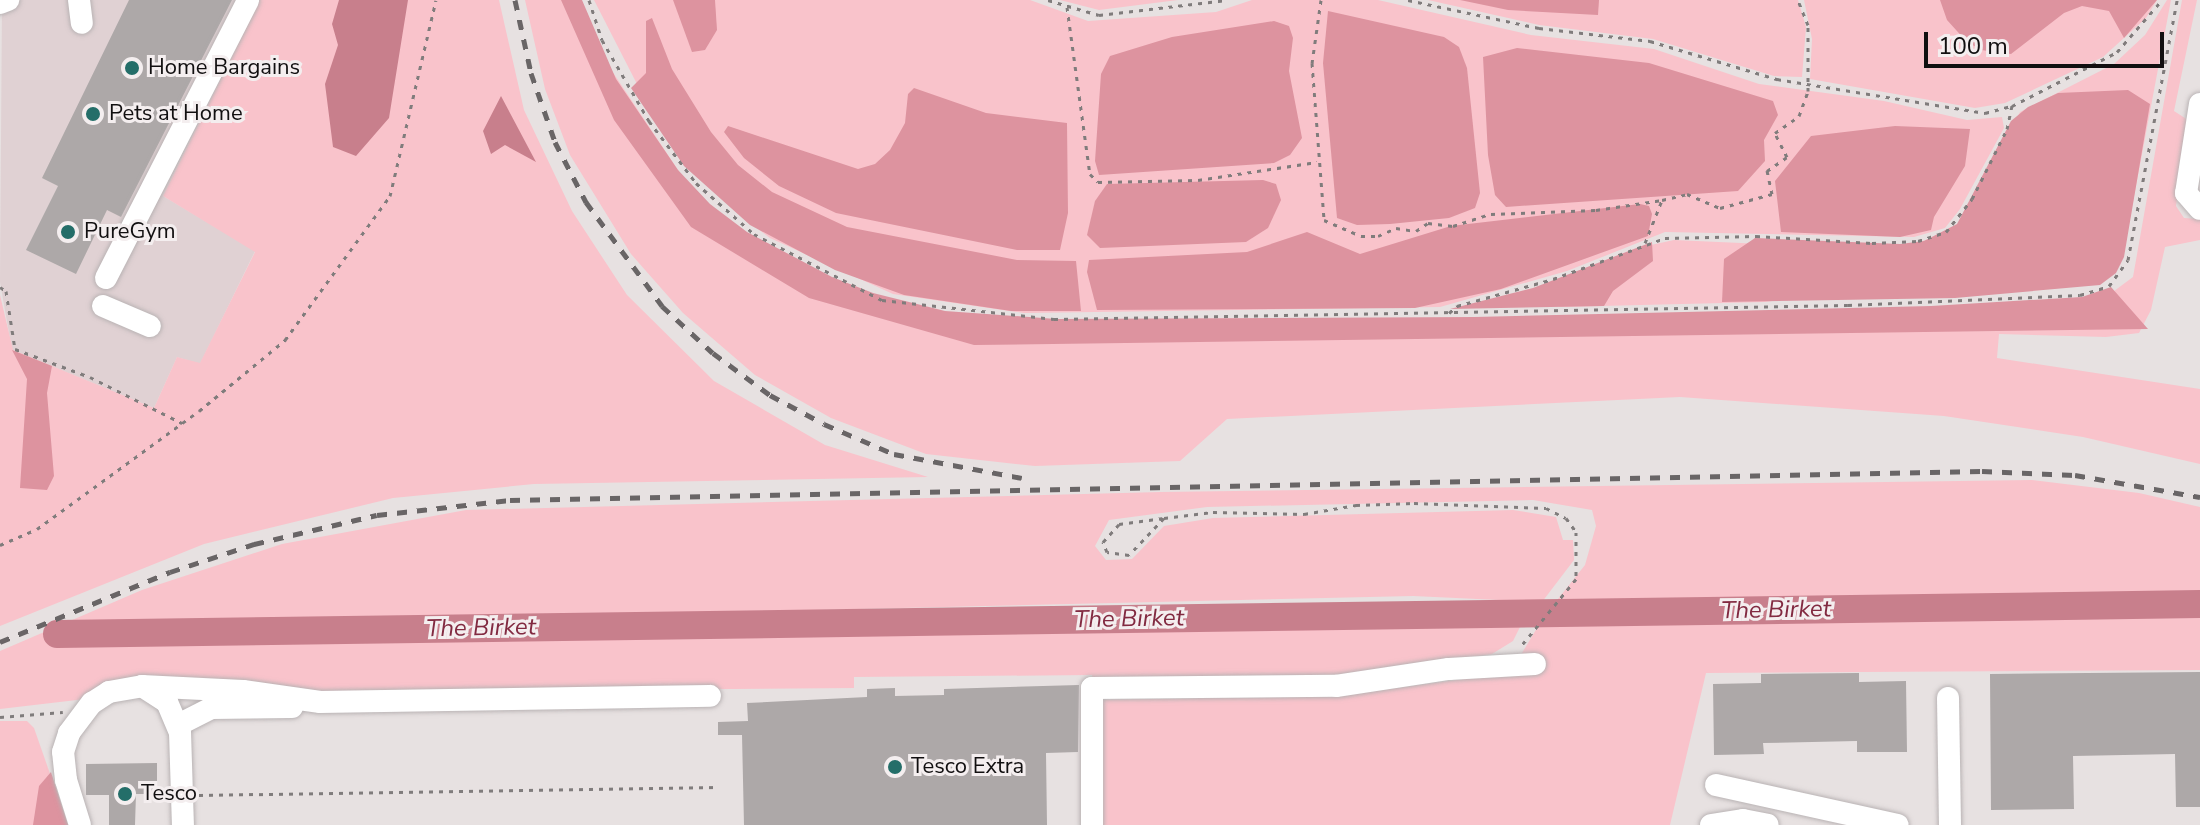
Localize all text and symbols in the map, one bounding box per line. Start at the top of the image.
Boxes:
scale bar [1928,16,2168,66]
text: 100 m [1938,30,2008,62]
place label: Home Bargains [148,55,300,81]
marker: Home Bargains [123,59,141,77]
place label: Pets at Home [109,101,243,127]
marker: Pets at Home [84,105,102,123]
place label: PureGym [84,219,176,245]
marker: PureGym [59,223,77,241]
water label: The Birket [1721,595,1831,625]
water label: The Birket [1074,604,1184,634]
water label: The Birket [426,613,536,643]
place label: Tesco Extra [911,754,1024,780]
marker: Tesco Extra [886,758,904,776]
place label: Tesco [141,781,197,807]
marker: Tesco [116,785,134,803]

